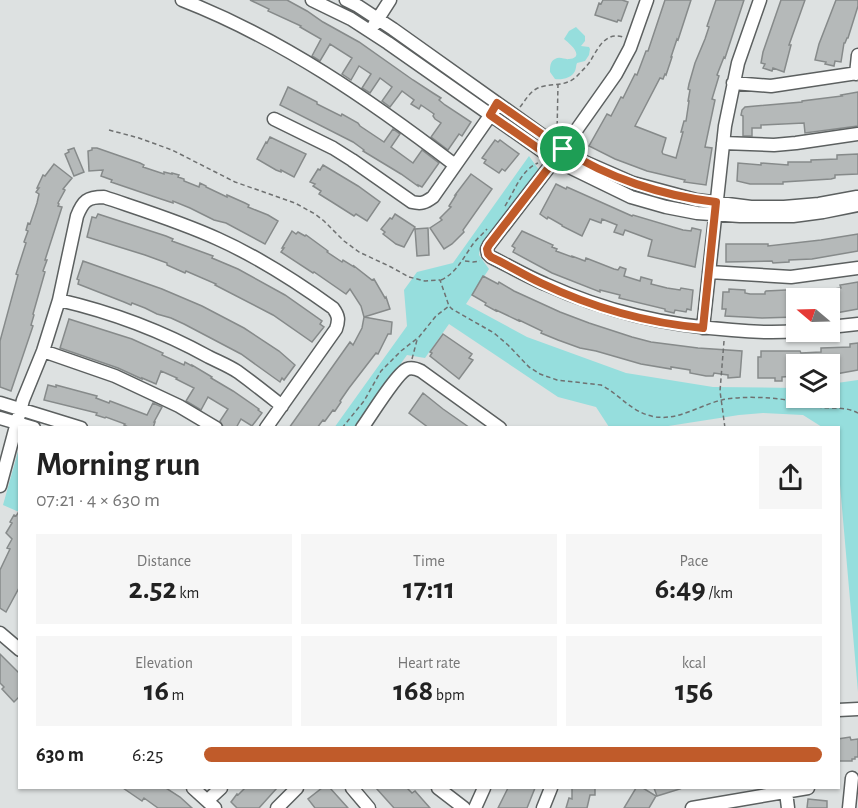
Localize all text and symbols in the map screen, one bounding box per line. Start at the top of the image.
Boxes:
pin [537,123,588,174]
icon: arrive [546,132,579,165]
north arrow [786,288,840,342]
map controls [786,288,840,408]
button: layers [786,354,840,408]
button: share [759,446,822,509]
text: Morning run [36,449,200,482]
text: 07:21 · 4 × 630 m [36,490,160,510]
text: Distance [137,553,191,569]
text: Time [413,553,445,569]
text: Pace [680,553,708,569]
text: 2.52 [129,574,177,604]
text: 17:11 [403,574,455,604]
text: 6:49 [655,574,706,604]
text: km [177,585,199,601]
text: /km [706,585,733,601]
text: Elevation [135,655,193,671]
text: Heart rate [398,655,460,671]
text: kcal [682,655,706,671]
text: 16 [144,676,169,706]
text: 168 [393,676,433,706]
text: 156 [675,676,713,706]
text: m [169,687,184,703]
text: bpm [433,687,465,703]
text: 630 m [36,745,84,765]
text: 6:25 [132,745,163,765]

